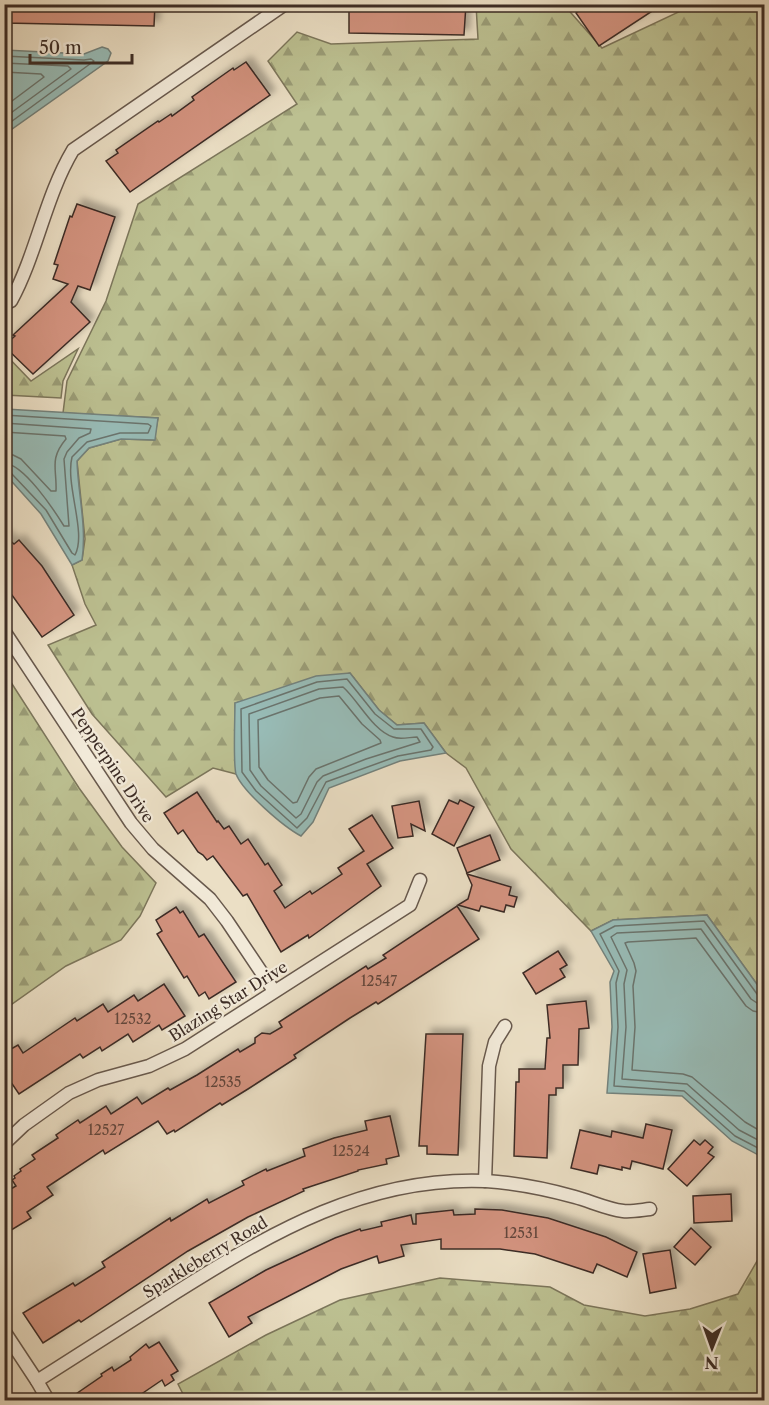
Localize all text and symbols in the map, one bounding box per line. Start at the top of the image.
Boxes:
scale bar [30,27,132,65]
text: 50 m [39,37,82,59]
street label: Pepperpine Drive [67,704,159,826]
street label: Blazing Star Drive [165,956,291,1046]
house number: 12547 [361,972,397,990]
house number: 12532 [114,1010,152,1028]
house number: 12535 [205,1073,241,1091]
house number: 12527 [88,1121,124,1139]
house number: 12524 [332,1142,370,1160]
street label: Sparkleberry Road [139,1212,271,1302]
house number: 12531 [503,1224,539,1242]
north arrow [682,1318,742,1378]
text: N [705,1353,719,1373]

